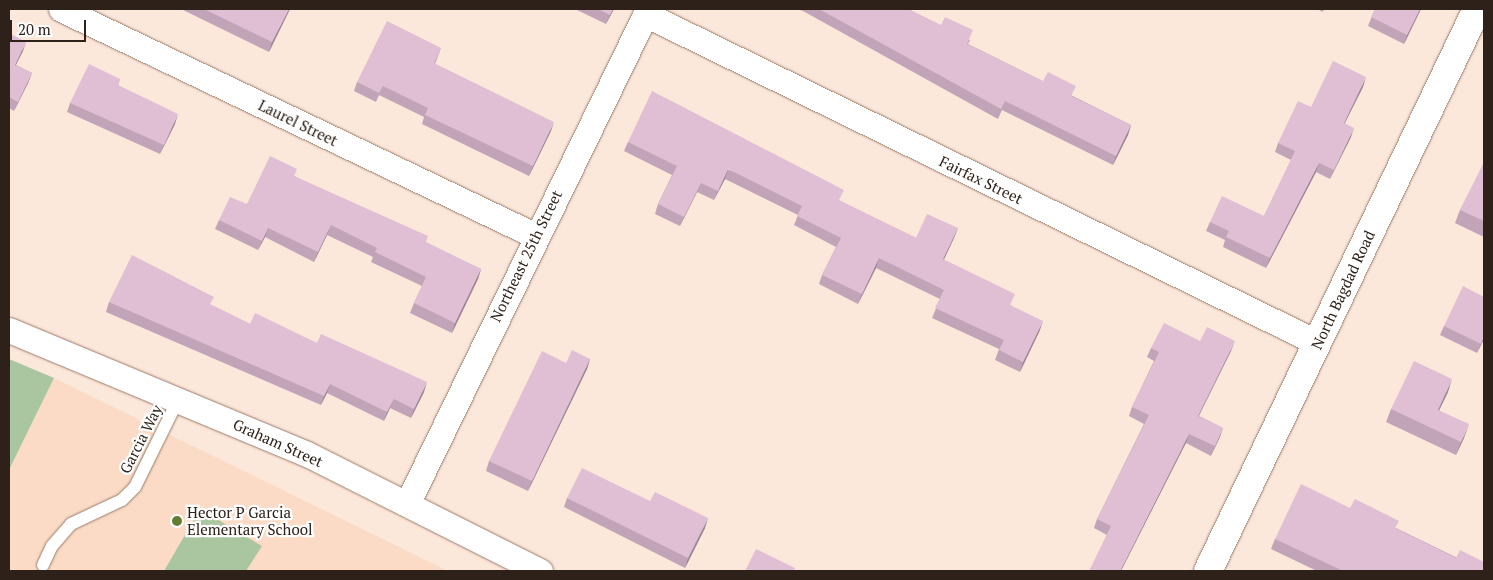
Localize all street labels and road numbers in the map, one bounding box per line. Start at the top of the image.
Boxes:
street label: Laurel Street [255,96,341,150]
street label: Fairfax Street [937,152,1025,208]
street label: Northeast 25th Street [486,187,566,325]
street label: North Bagdad Road [1308,228,1378,352]
street label: Garcia Way [116,402,166,476]
street label: Graham Street [230,415,326,471]

